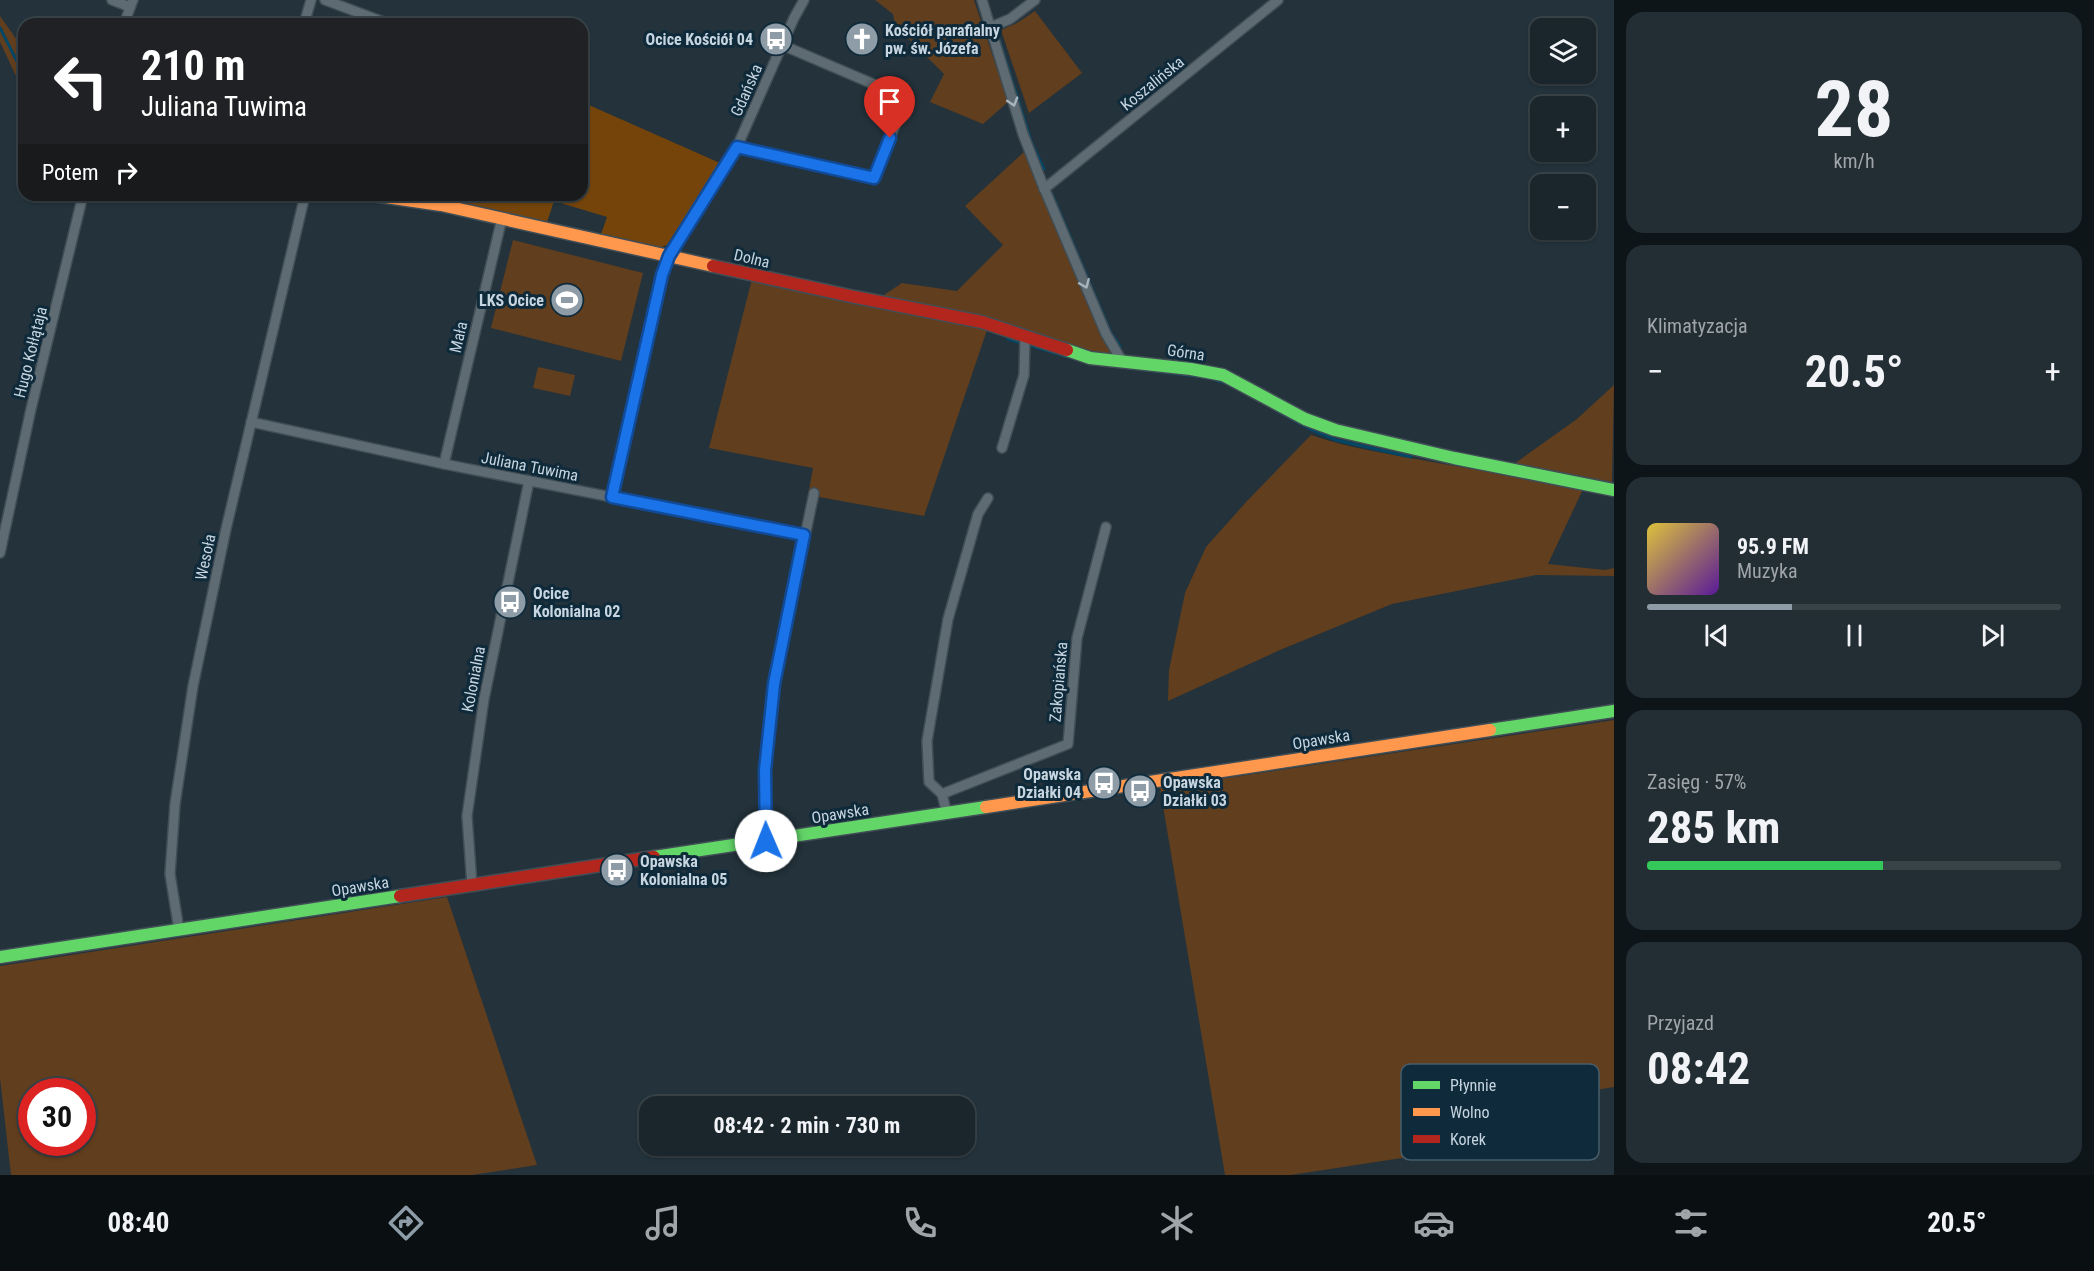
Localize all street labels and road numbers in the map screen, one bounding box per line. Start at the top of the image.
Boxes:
street label: Koszalińska [1117,52,1188,115]
street label: Gdańska [727,61,766,119]
street label: Dolna [732,245,772,272]
street label: Hugo Kołłątaja [10,305,51,400]
street label: Mała [446,320,471,355]
street label: Górna [1166,340,1206,365]
street label: Juliana Tuwima [480,448,580,485]
street label: Wesoła [191,532,220,582]
street label: Zakopiańska [1046,641,1071,723]
street label: Kolonialna [458,645,489,714]
street label: Opawska [1291,726,1351,753]
street label: Opawska [810,800,870,827]
street label: Opawska [330,873,390,900]

